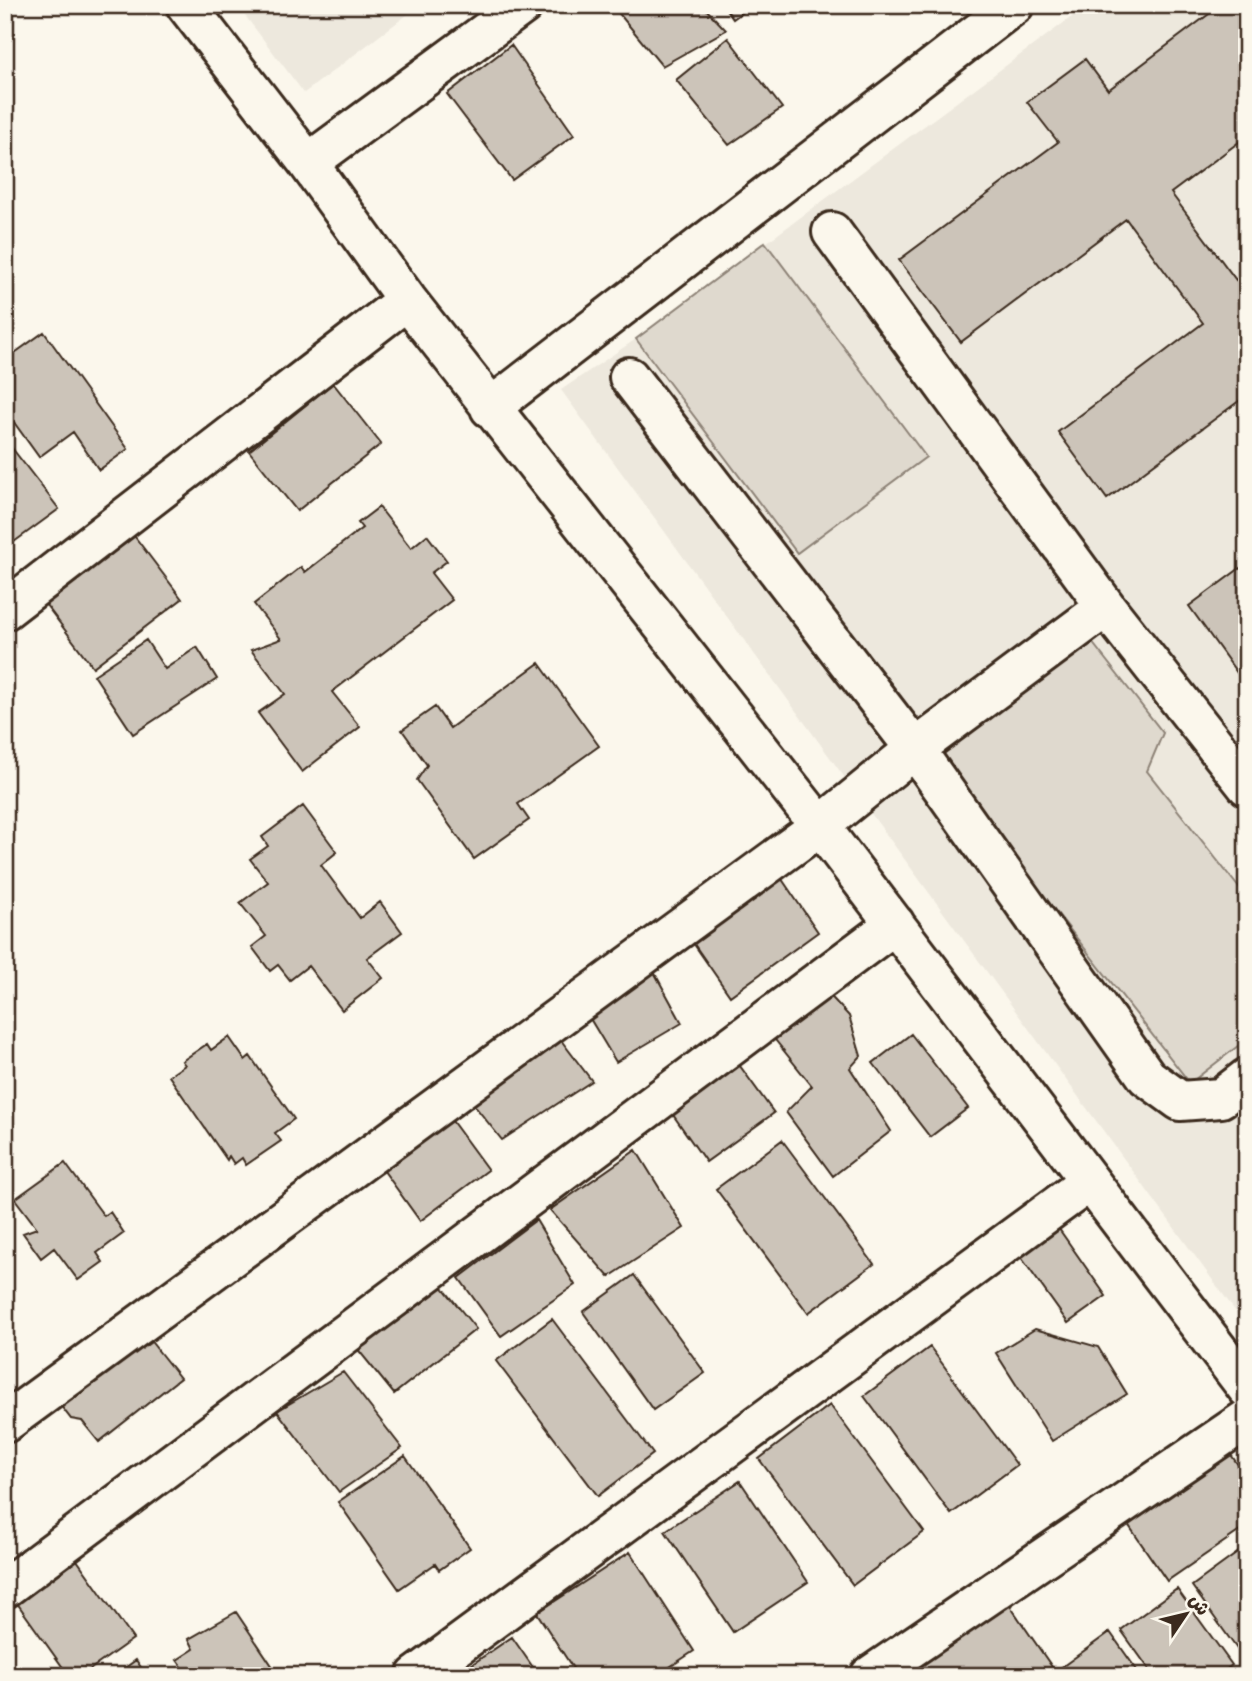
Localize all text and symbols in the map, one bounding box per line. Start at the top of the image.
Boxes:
north arrow [1150,1580,1220,1650]
text: ش [1181,1589,1215,1622]

